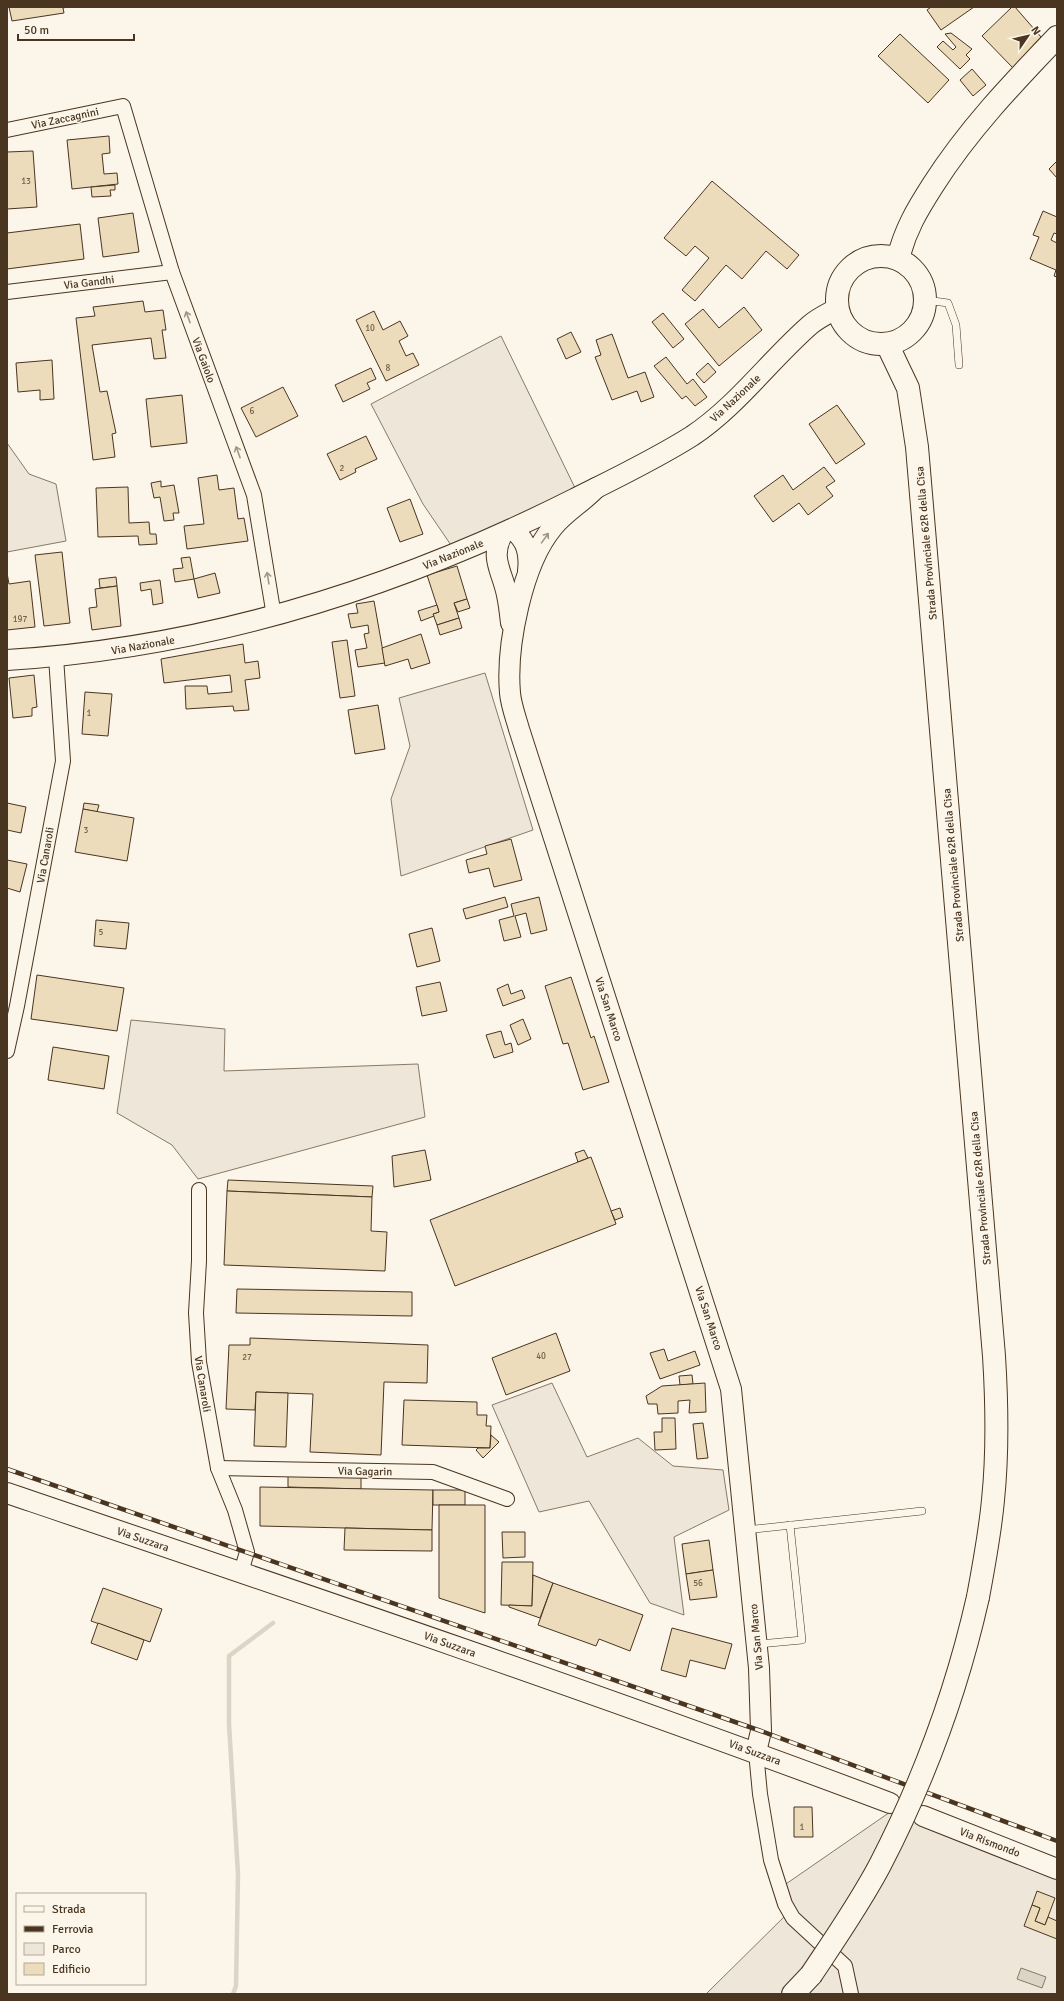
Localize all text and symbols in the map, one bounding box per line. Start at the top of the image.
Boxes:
scale bar [18,16,134,42]
north arrow [1008,16,1048,56]
text: 50 m [24,23,49,38]
text: N [1028,24,1043,37]
street label: Via Zaccagnini [30,105,100,132]
house number: 13 [21,176,31,187]
street label: Via Gandhi [63,273,115,292]
one-way arrow [184,311,192,323]
house number: 10 [365,323,375,334]
street label: Via Gaiolo [189,336,218,385]
house number: 8 [386,363,391,374]
street label: Via Nazionale [707,372,763,425]
house number: 6 [250,406,255,417]
one-way arrow [234,446,242,458]
house number: 2 [340,463,345,474]
street label: Strada Provinciale 62R della Cisa [913,465,940,620]
one-way arrow [541,533,549,544]
street label: Via Nazionale [421,536,485,573]
one-way arrow [263,572,271,585]
house number: 197 [13,614,27,625]
street label: Via Nazionale [110,634,176,657]
house number: 1 [87,708,92,719]
street label: Strada Provinciale 62R della Cisa [940,787,967,942]
house number: 3 [84,825,89,836]
street label: Via Canaroli [34,826,57,884]
house number: 5 [99,927,104,938]
street label: Via San Marco [592,976,625,1043]
street label: Strada Provinciale 62R della Cisa [967,1110,994,1265]
street label: Via San Marco [692,1285,725,1352]
house number: 40 [536,1351,546,1362]
house number: 27 [242,1352,252,1363]
street label: Via Canaroli [192,1355,213,1413]
street label: Via Gagarin [338,1465,392,1478]
street label: Via Suzzara [115,1524,171,1555]
house number: 56 [693,1578,703,1589]
street label: Via San Marco [747,1603,766,1671]
street label: Via Suzzara [422,1629,478,1660]
street label: Via Suzzara [727,1737,783,1768]
house number: 1 [800,1822,805,1833]
street label: Via Rismondo [958,1825,1022,1860]
legend [16,1893,146,1985]
text: Strada [52,1902,86,1917]
text: Ferrovia [52,1922,93,1937]
text: Parco [52,1942,81,1957]
text: Edificio [52,1962,90,1977]

